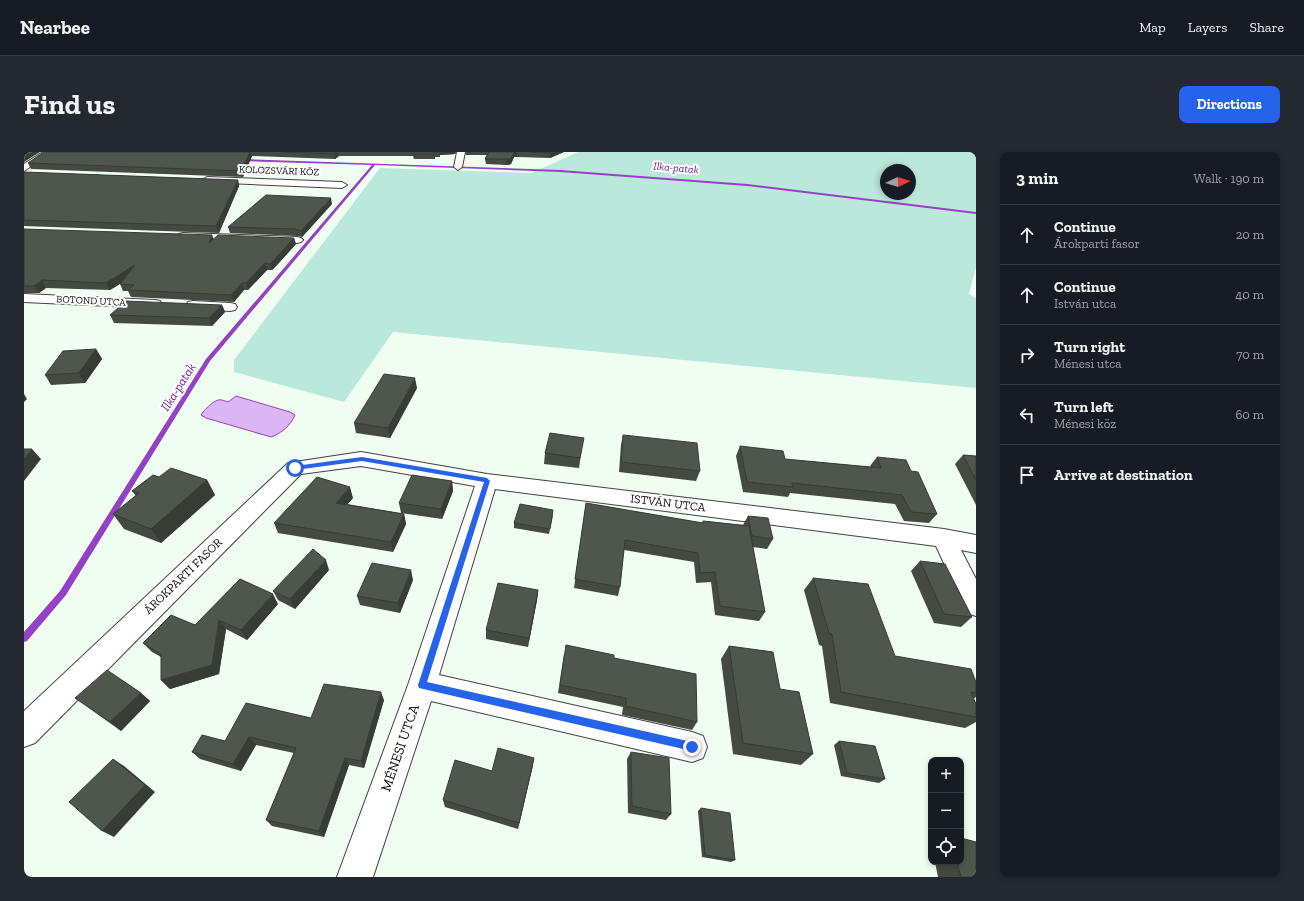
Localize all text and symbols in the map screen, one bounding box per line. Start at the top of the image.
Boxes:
text: Nearbee [20,16,90,39]
text: Map [1139,19,1166,36]
text: Layers [1188,19,1227,36]
text: Share [1249,19,1284,36]
button: Directions [1179,86,1280,123]
text: Find us [24,88,115,121]
water label: Ilka-patak [653,160,699,176]
street label: KOLOZSVÁRI KÖZ [239,164,319,178]
north arrow [880,164,916,200]
text: 3 min [1016,168,1058,188]
text: Walk · 190 m [1194,171,1264,186]
text: Continue [1054,218,1116,236]
icon: ahead [1016,224,1038,246]
text: 20 m [1236,227,1264,242]
text: Árokparti fasor [1054,236,1140,251]
text: Continue [1054,278,1116,296]
icon: ahead [1016,284,1038,306]
text: 40 m [1235,287,1264,302]
street label: BOTOND UTCA [56,293,127,309]
text: István utca [1054,296,1116,311]
text: Turn right [1054,338,1125,356]
icon: right [1016,344,1038,366]
text: 70 m [1236,347,1264,362]
text: Ménesi utca [1054,356,1122,371]
water label: Ilka-patak [157,360,199,414]
text: Turn left [1054,398,1114,416]
icon: left [1016,404,1038,426]
text: 60 m [1235,407,1264,422]
text: Ménesi köz [1054,416,1116,431]
route start [286,459,304,477]
icon: arrive [1016,464,1038,486]
text: Arrive at destination [1054,466,1193,484]
street label: ISTVÁN UTCA [630,490,707,515]
street label: ÁROKPARTI FASOR [140,534,225,617]
street label: MÉNESI UTCA [377,701,423,794]
route end [683,738,701,756]
map controls [928,757,964,865]
button: + [928,757,964,793]
button: − [928,793,964,829]
button: locate [928,829,964,865]

